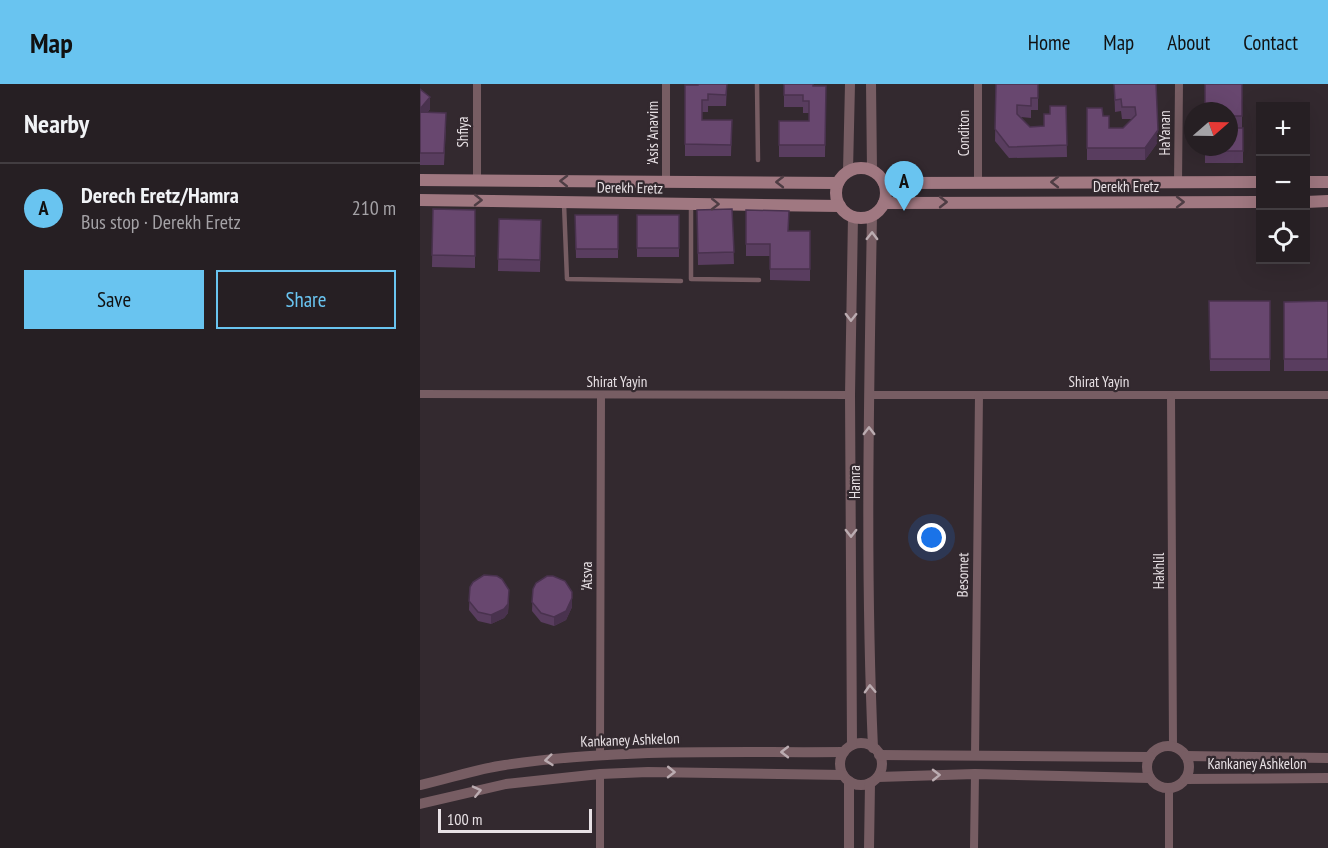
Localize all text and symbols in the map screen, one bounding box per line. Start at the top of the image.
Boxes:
text: Map [30,24,73,61]
text: Home [1028,29,1070,56]
text: Map [1103,29,1134,56]
text: About [1167,29,1210,56]
text: Contact [1243,29,1298,56]
street label: 'Asis 'Anavim [643,101,662,165]
north arrow [1184,102,1238,156]
map controls [1256,102,1310,264]
button: + [1256,102,1310,156]
text: Nearby [24,107,89,140]
street label: Conditon [954,110,973,156]
street label: HaYanan [1155,110,1174,156]
street label: Shfiya [453,116,472,148]
button: − [1256,156,1310,210]
pin: A [884,162,924,211]
one-way arrow [559,175,568,187]
one-way arrow [775,176,784,189]
one-way arrow [1051,176,1060,188]
street label: Derekh Eretz [597,177,663,198]
street label: Derekh Eretz [1093,177,1159,196]
text: Derech Eretz/Hamra [81,181,239,209]
one-way arrow [474,194,483,207]
text: A [38,195,49,221]
text: 210 m [352,195,396,221]
one-way arrow [938,196,947,208]
one-way arrow [1175,196,1184,208]
one-way arrow [711,198,720,210]
text: Bus stop · Derekh Eretz [81,209,241,235]
button: locate [1256,210,1310,264]
one-way arrow [865,232,878,241]
button: Save [24,270,204,329]
button: Share [216,270,396,329]
one-way arrow [845,312,857,321]
street label: Shirat Yayin [587,372,647,391]
street label: Shirat Yayin [1069,372,1129,391]
one-way arrow [863,427,876,436]
street label: Hamra [845,465,864,499]
your location [917,523,946,552]
one-way arrow [845,528,857,537]
street label: Besomet [953,552,972,598]
street label: Hakhlil [1149,552,1168,589]
street label: 'Atsva [577,561,596,591]
one-way arrow [864,685,877,694]
street label: Kankaney Ashkelon [580,728,680,751]
one-way arrow [781,746,790,758]
one-way arrow [544,754,553,766]
street label: Kankaney Ashkelon [1207,754,1307,773]
one-way arrow [666,766,675,779]
one-way arrow [932,769,941,782]
one-way arrow [472,785,482,798]
scale bar [438,806,592,834]
text: 100 m [447,809,482,829]

